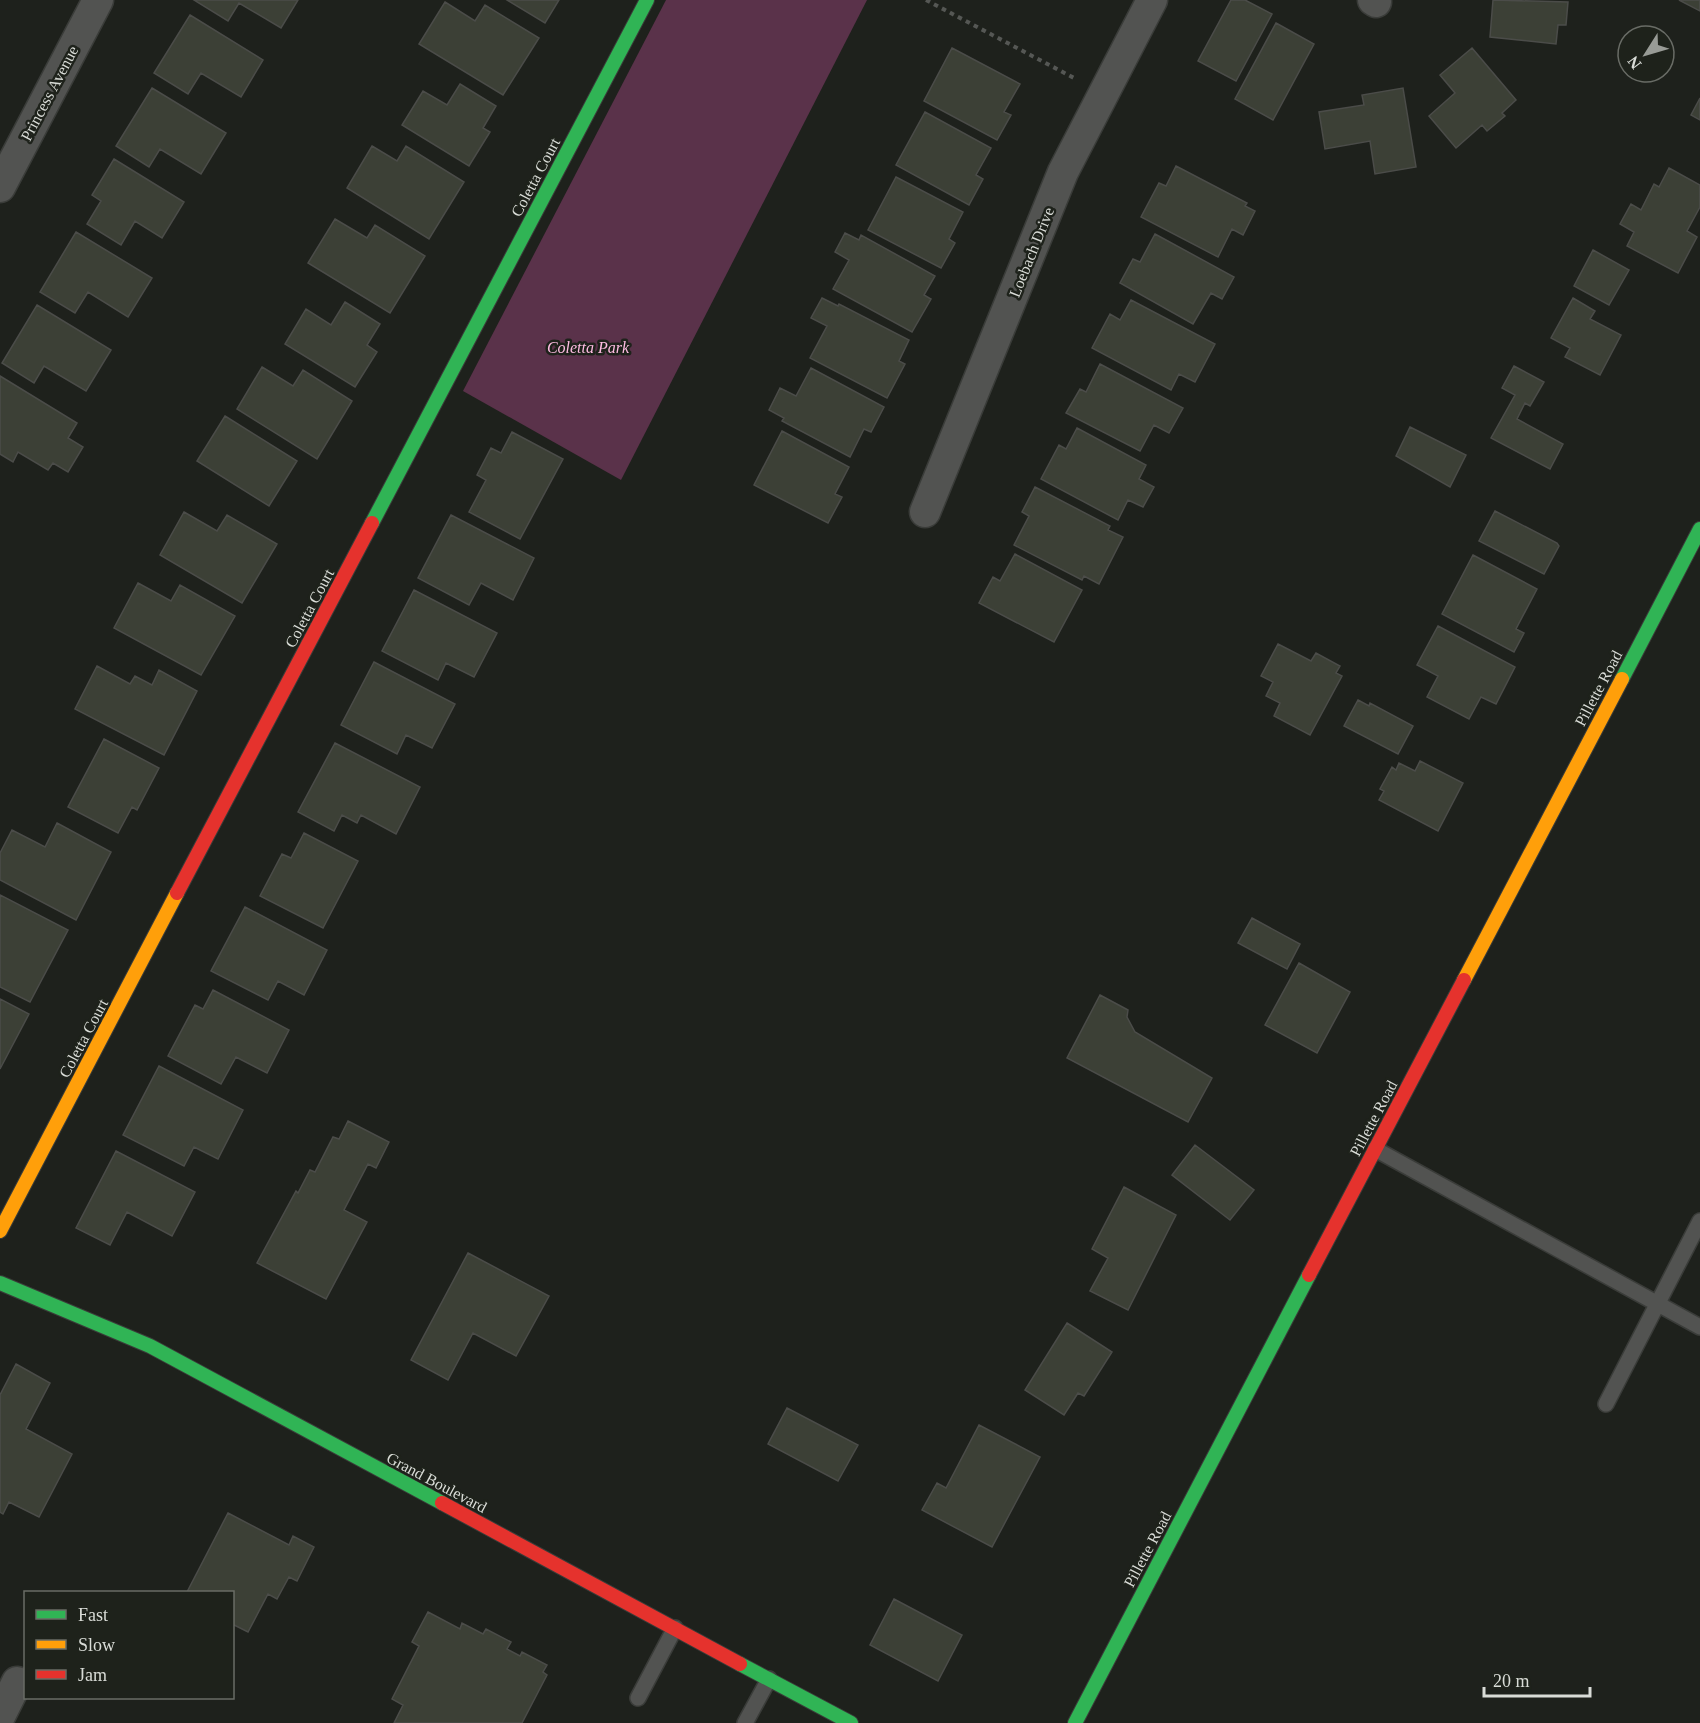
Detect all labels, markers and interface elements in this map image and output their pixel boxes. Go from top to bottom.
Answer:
north arrow [1616,24,1676,84]
street label: Princess Avenue [17,43,82,144]
text: N [1624,53,1645,72]
street label: Coletta Court [508,134,564,219]
street label: Loebach Drive [1006,205,1057,300]
park label: Coletta Park [547,339,630,356]
street label: Coletta Court [282,565,338,650]
street label: Pillette Road [1571,648,1625,729]
street label: Coletta Court [56,995,112,1080]
street label: Pillette Road [1346,1078,1400,1159]
street label: Grand Boulevard [384,1449,490,1516]
street label: Pillette Road [1120,1509,1174,1590]
legend [24,1591,234,1699]
text: Fast [78,1605,108,1625]
text: Slow [78,1635,115,1655]
scale bar [1484,1660,1590,1698]
text: Jam [78,1665,107,1685]
text: 20 m [1493,1671,1530,1691]

